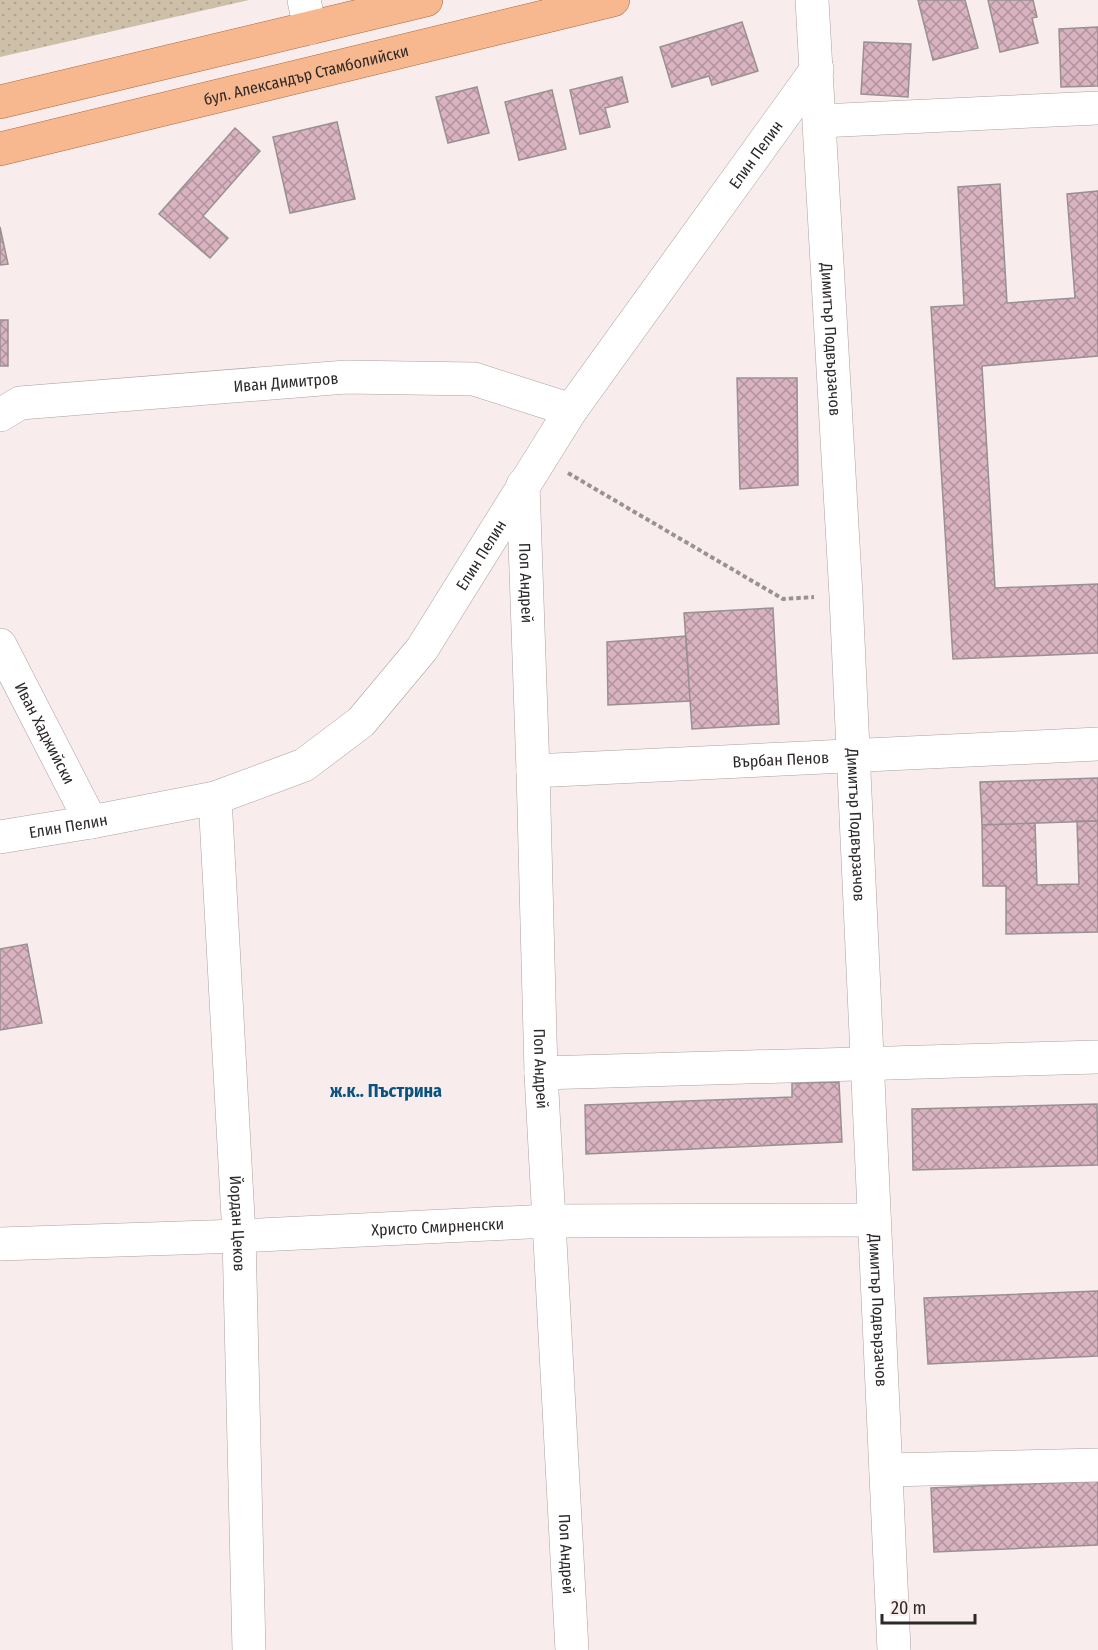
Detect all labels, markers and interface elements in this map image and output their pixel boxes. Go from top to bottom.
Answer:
street label: бул. Александър Стамболийски [202,41,411,109]
street label: Елин Пелин [725,117,787,192]
street label: Димитър Подвързачов [817,262,845,416]
street label: Иван Димитров [233,369,339,396]
street label: Елин Пелин [452,516,510,594]
street label: Поп Андрей [515,542,537,623]
street label: Иван Хаджийски [11,679,79,787]
street label: Димитър Подвързачов [843,747,869,902]
street label: Върбан Пенов [732,748,829,771]
street label: Елин Пелин [27,810,109,842]
street label: Поп Андрей [530,1028,552,1109]
district label: ж.к.. Пъстрина [329,1080,442,1102]
street label: Йордан Цеков [226,1175,249,1272]
street label: Христо Смирненски [371,1214,505,1240]
street label: Димитър Подвързачов [865,1232,891,1387]
street label: Поп Андрей [555,1513,578,1595]
scale bar [882,1587,975,1625]
text: 20 m [891,1597,926,1619]

